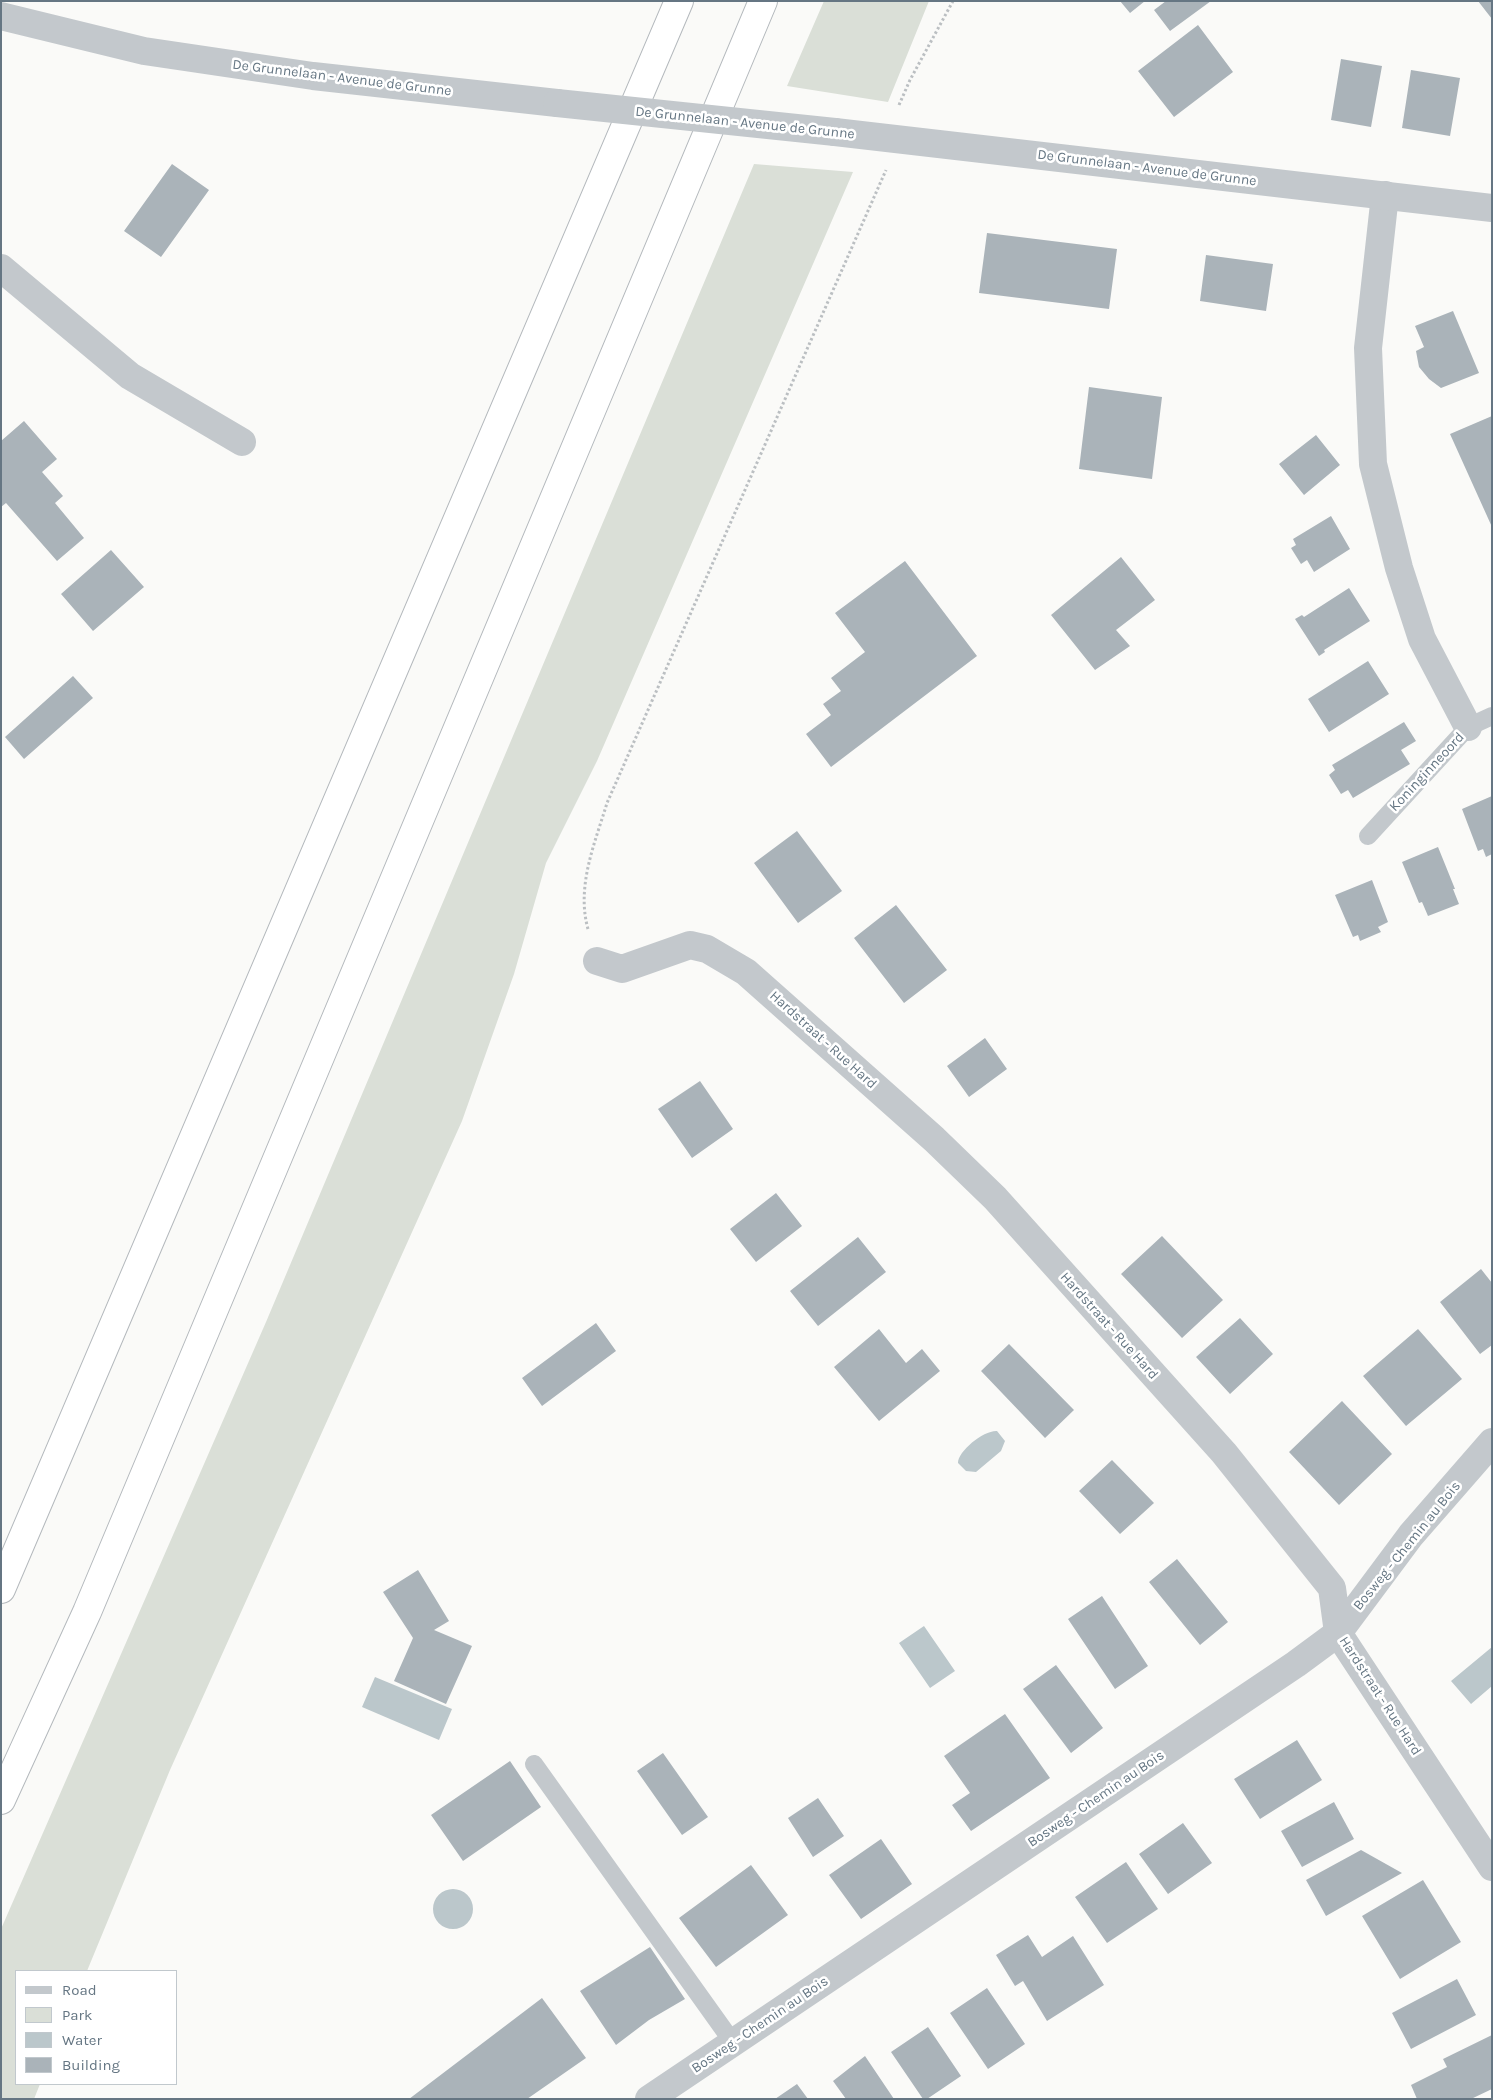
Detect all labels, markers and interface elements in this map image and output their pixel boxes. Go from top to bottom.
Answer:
street label: De Grunnelaan - Avenue de Grunne [232,56,452,100]
street label: De Grunnelaan - Avenue de Grunne [634,103,856,143]
street label: De Grunnelaan - Avenue de Grunne [1037,146,1257,190]
street label: Koninginneoord [1386,729,1468,815]
street label: Hardstraat - Rue Hard [766,987,880,1093]
street label: Hardstraat - Rue Hard [1056,1269,1162,1383]
street label: Bosweg - Chemin au Bois [1350,1478,1464,1614]
street label: Hardstraat - Rue Hard [1335,1633,1425,1759]
street label: Bosweg - Chemin au Bois [1025,1747,1167,1851]
legend [15,1970,178,2085]
street label: Bosweg - Chemin au Bois [689,1973,831,2077]
text: Road [62,1981,97,1999]
text: Park [62,2006,92,2024]
text: Water [62,2031,102,2049]
text: Building [62,2056,120,2074]

